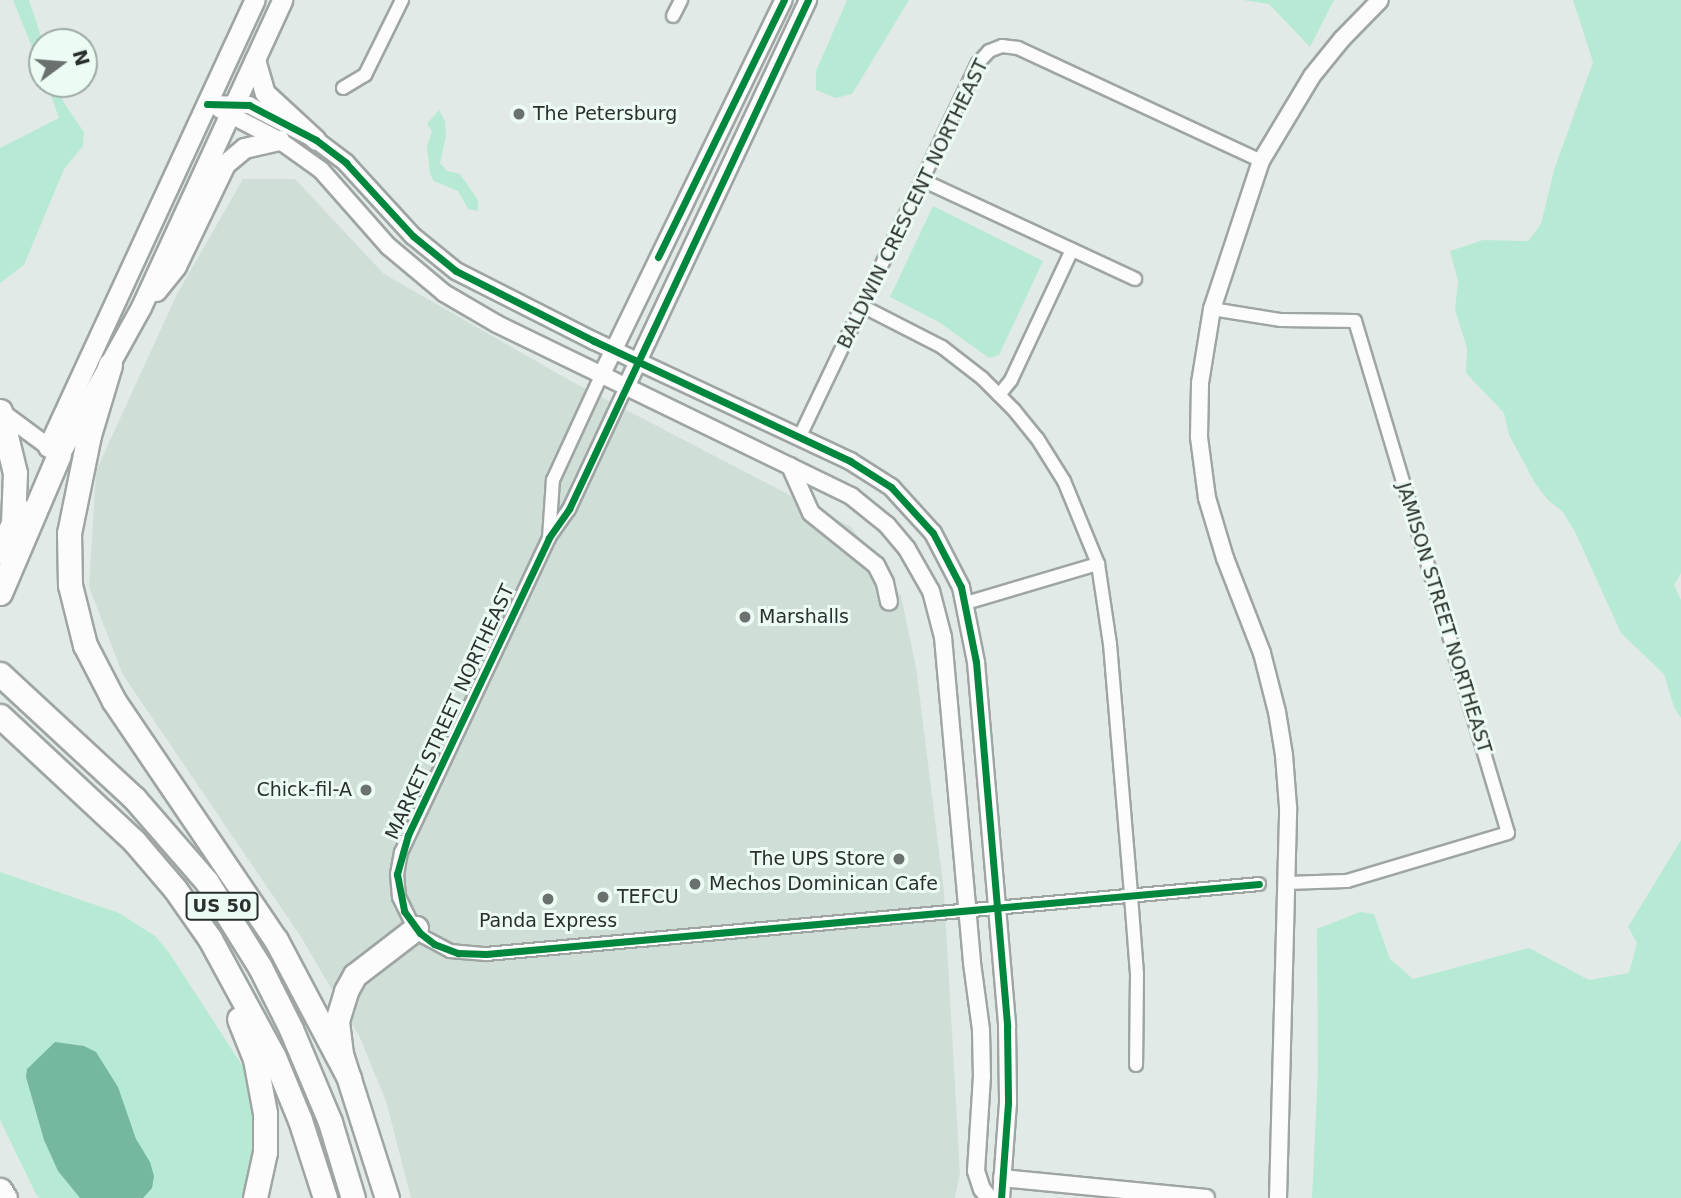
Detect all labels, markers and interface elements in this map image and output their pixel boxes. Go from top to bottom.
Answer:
north arrow [28,28,98,98]
text: N [68,47,94,68]
street label: BALDWIN CRESCENT NORTHEAST [833,56,993,352]
place label: The Petersburg [533,103,677,125]
marker: The Petersburg [511,106,527,122]
street label: JAMISON STREET NORTHEAST [1392,480,1496,756]
street label: MARKET STREET NORTHEAST [381,581,519,843]
place label: Marshalls [759,606,849,628]
marker: Marshalls [737,609,753,625]
place label: Chick-fil-A [256,779,352,801]
marker: Chick-fil-A [358,782,374,798]
place label: The UPS Store [750,848,885,870]
marker: The UPS Store [891,851,907,867]
place label: Mechos Dominican Cafe [709,873,938,895]
marker: Mechos Dominican Cafe [687,876,703,892]
place label: TEFCU [617,886,679,908]
marker: TEFCU [595,889,611,905]
road number: US 50 [185,891,259,920]
marker: Panda Express [540,891,556,907]
place label: Panda Express [479,910,617,932]

